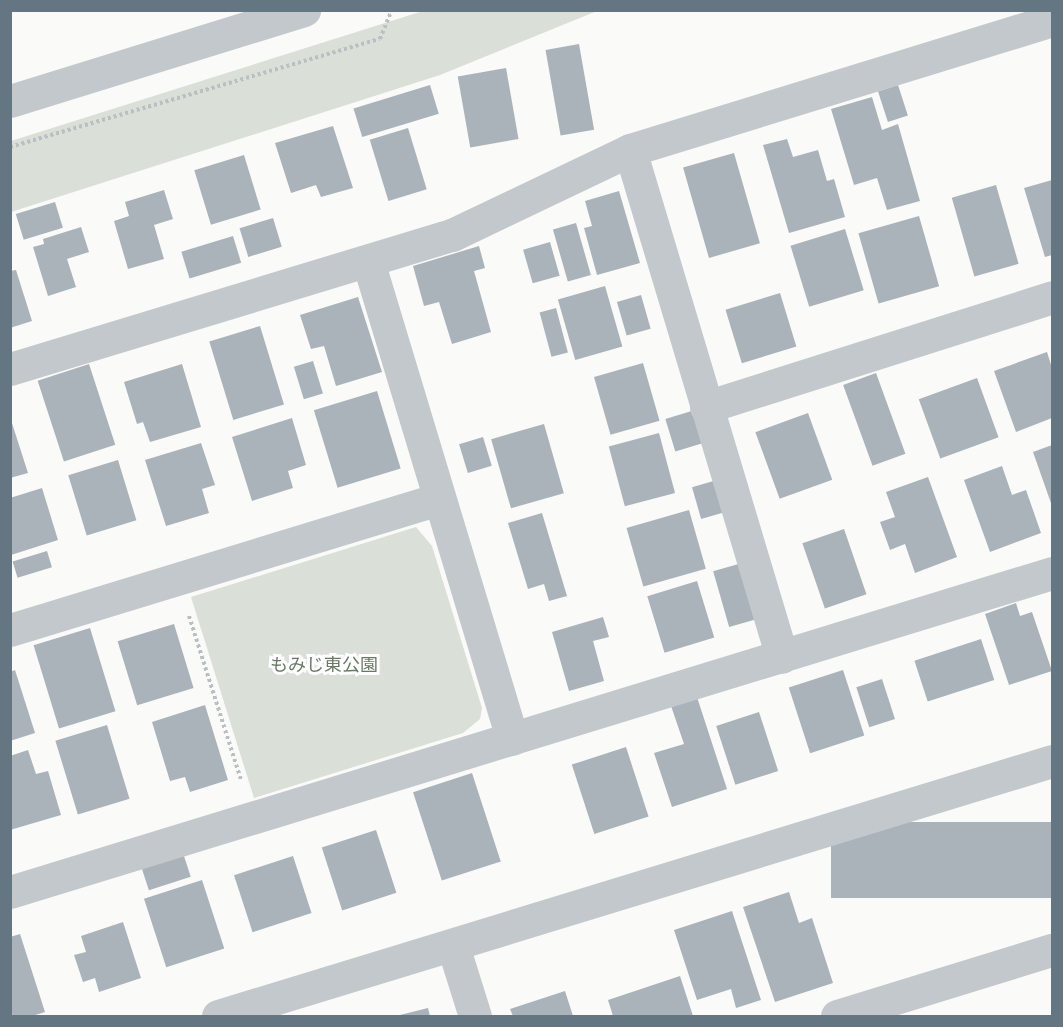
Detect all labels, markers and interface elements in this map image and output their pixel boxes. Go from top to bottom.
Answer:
park label: もみじ東公園 [270,655,378,677]

